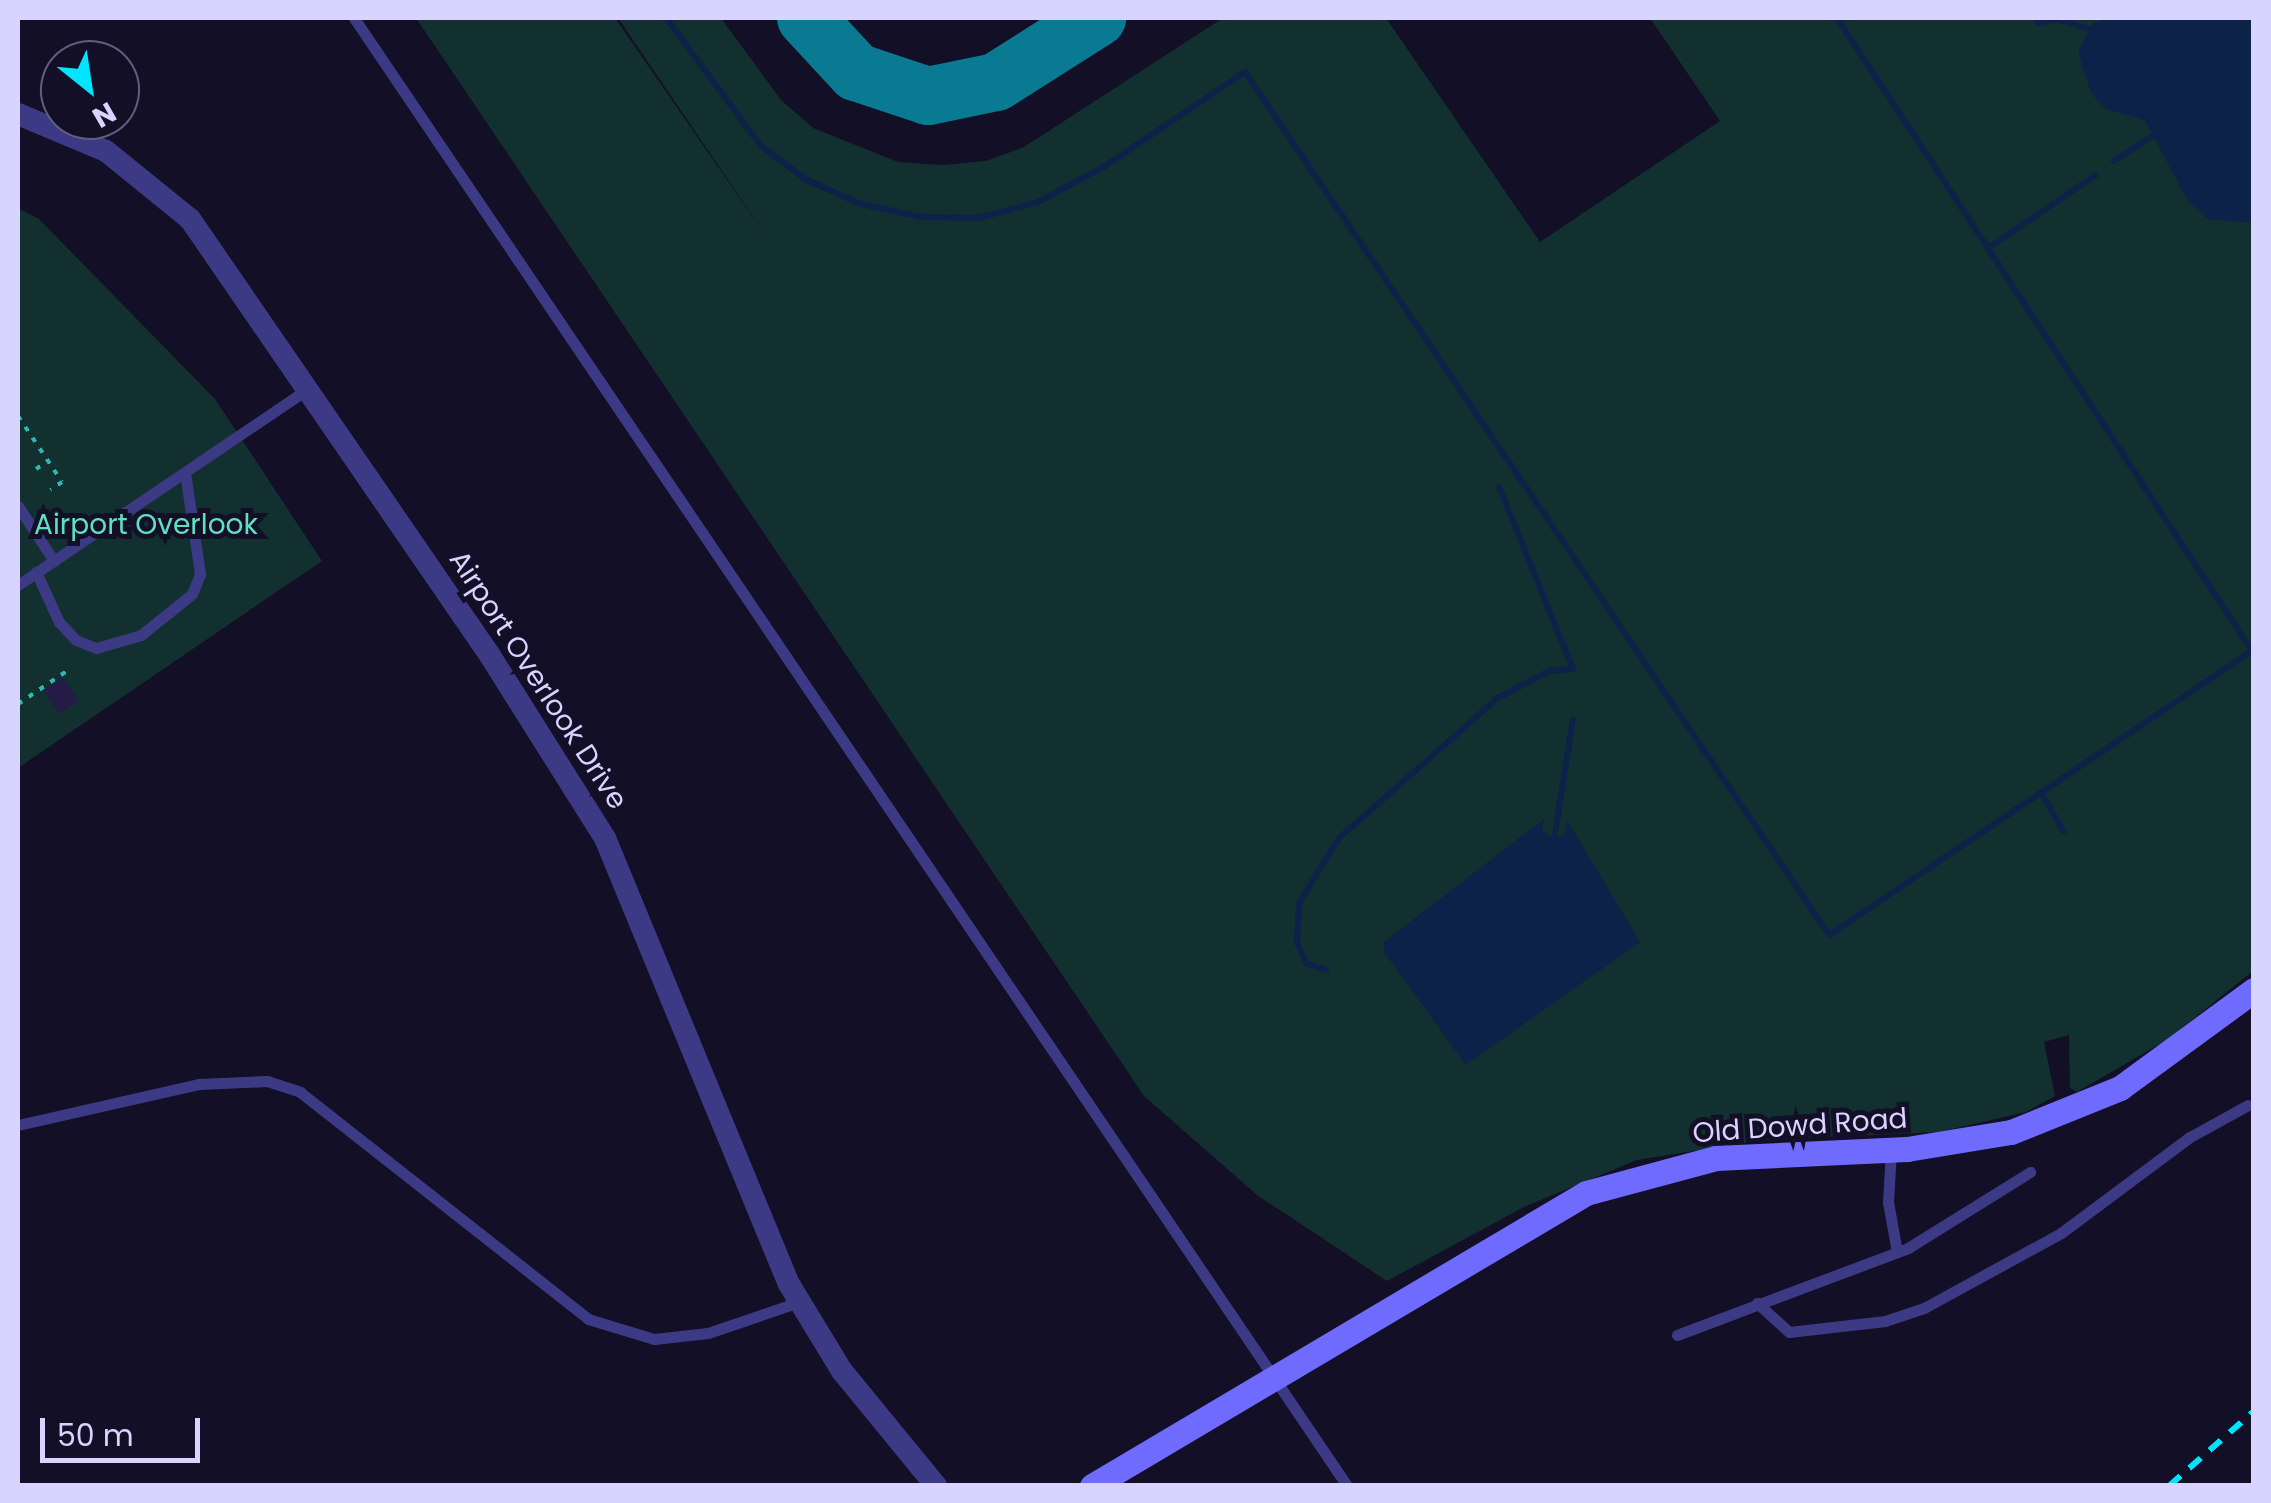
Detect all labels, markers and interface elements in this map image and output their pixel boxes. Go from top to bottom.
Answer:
north arrow [40,40,140,140]
text: N [85,93,123,137]
park label: Airport Overlook [34,508,258,542]
street label: Airport Overlook Drive [442,544,634,816]
street label: Old Dowd Road [1692,1102,1908,1150]
scale bar [45,1398,205,1460]
text: 50 m [57,1414,134,1457]

